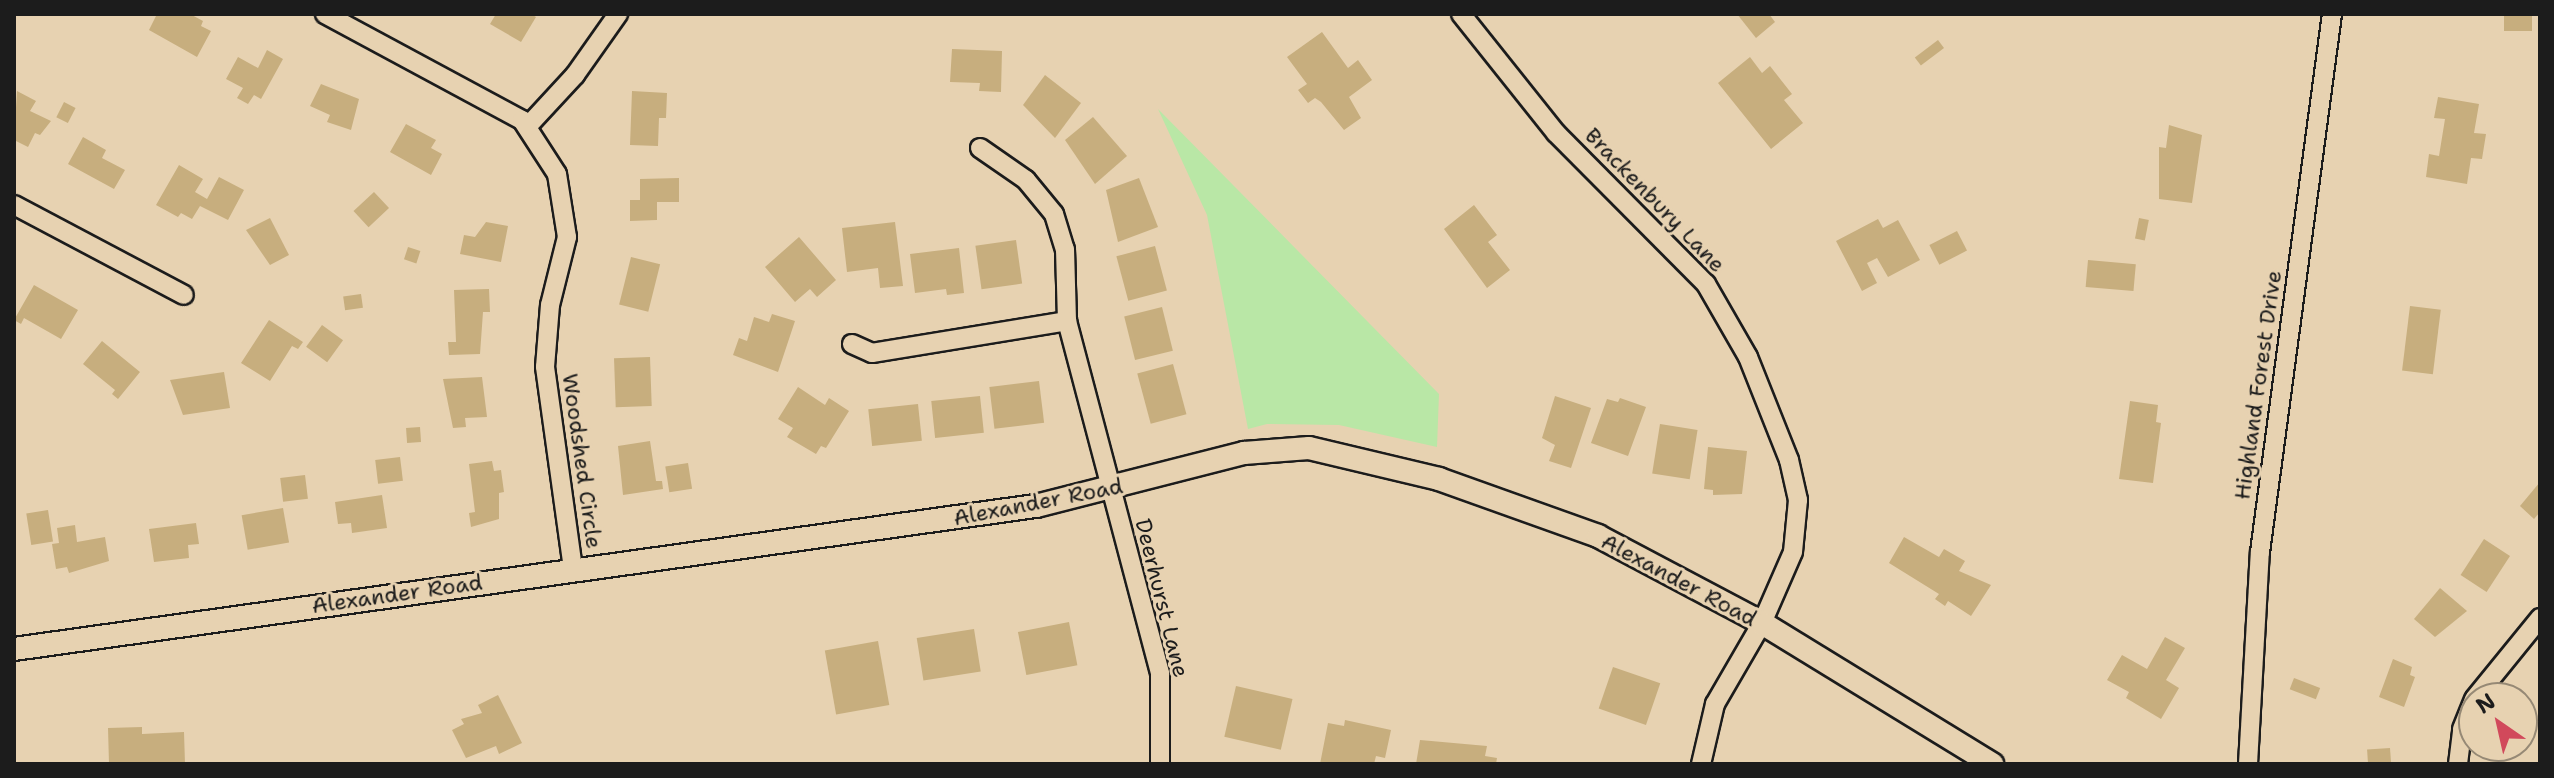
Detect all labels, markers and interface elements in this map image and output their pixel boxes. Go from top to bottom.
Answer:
street label: Brackenbury Lane [1579,122,1731,278]
street label: Highland Forest Drive [2229,269,2287,501]
street label: Woodshed Circle [557,372,607,550]
street label: Alexander Road [951,473,1125,531]
street label: Deerhurst Lane [1130,516,1194,680]
street label: Alexander Road [1597,528,1761,632]
street label: Alexander Road [310,569,484,619]
north arrow [2458,682,2538,762]
text: N [2470,686,2501,720]

